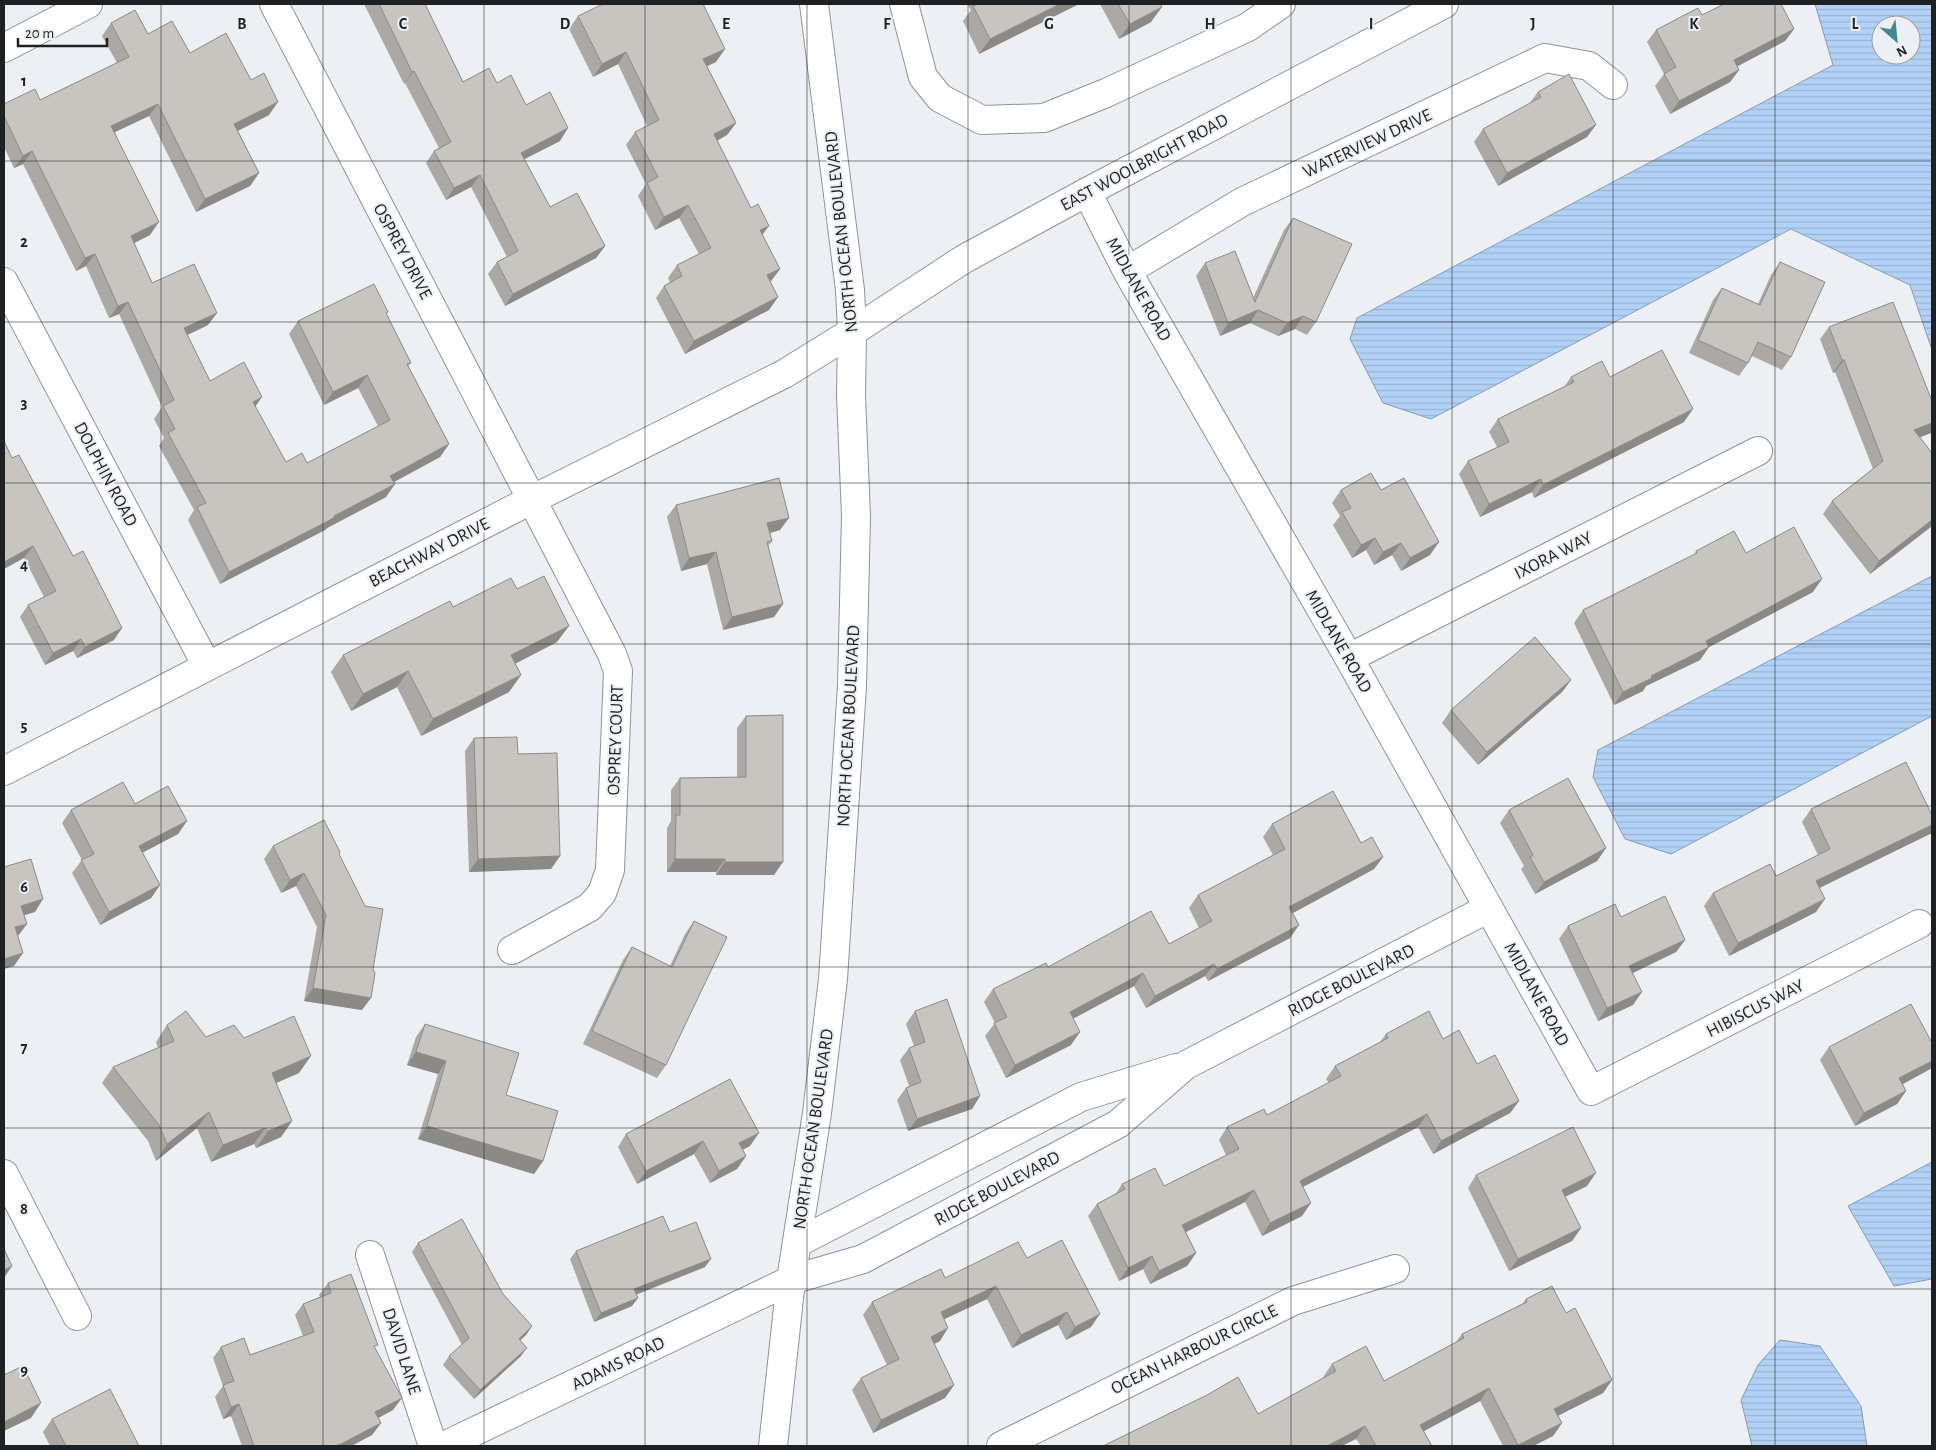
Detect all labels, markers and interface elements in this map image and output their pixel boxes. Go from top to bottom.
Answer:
scale bar [18,15,106,47]
north arrow [1871,15,1921,65]
text: B [237,16,247,32]
text: C [399,16,408,32]
text: D [560,16,571,32]
text: E [722,16,730,32]
text: F [883,16,891,32]
text: G [1044,16,1054,32]
text: H [1204,16,1216,32]
text: I [1369,16,1373,32]
text: J [1530,16,1536,32]
text: K [1689,16,1699,32]
text: L [1852,16,1859,32]
text: 20 m [25,26,54,41]
text: N [1894,42,1909,59]
text: 1 [21,73,27,89]
street label: WATERVIEW DRIVE [1300,106,1435,182]
street label: EAST WOOLBRIGHT ROAD [1058,111,1231,215]
street label: NORTH OCEAN BOULEVARD [822,130,862,333]
street label: OSPREY DRIVE [369,201,435,303]
text: 2 [20,234,28,250]
street label: MIDLANE ROAD [1102,235,1174,344]
text: 3 [21,395,28,411]
street label: DOLPHIN ROAD [70,419,140,530]
street label: BEACHWAY DRIVE [366,515,493,591]
street label: IXORA WAY [1512,528,1596,583]
text: 4 [20,557,28,573]
street label: MIDLANE ROAD [1301,587,1375,696]
street label: NORTH OCEAN BOULEVARD [835,625,863,828]
street label: OSPREY COURT [605,684,627,796]
text: 5 [21,718,28,734]
text: 6 [20,879,28,895]
street label: MIDLANE ROAD [1500,940,1572,1049]
street label: RIDGE BOULEVARD [1285,941,1418,1021]
street label: HIBISCUS WAY [1704,976,1808,1041]
street label: NORTH OCEAN BOULEVARD [791,1028,837,1231]
text: 7 [21,1040,28,1056]
street label: RIDGE BOULEVARD [932,1148,1063,1230]
text: 8 [20,1201,28,1217]
street label: OCEAN HARBOUR CIRCLE [1108,1302,1281,1398]
street label: DAVID LANE [379,1306,424,1397]
street label: ADAMS ROAD [569,1334,668,1394]
text: 9 [20,1362,28,1378]

